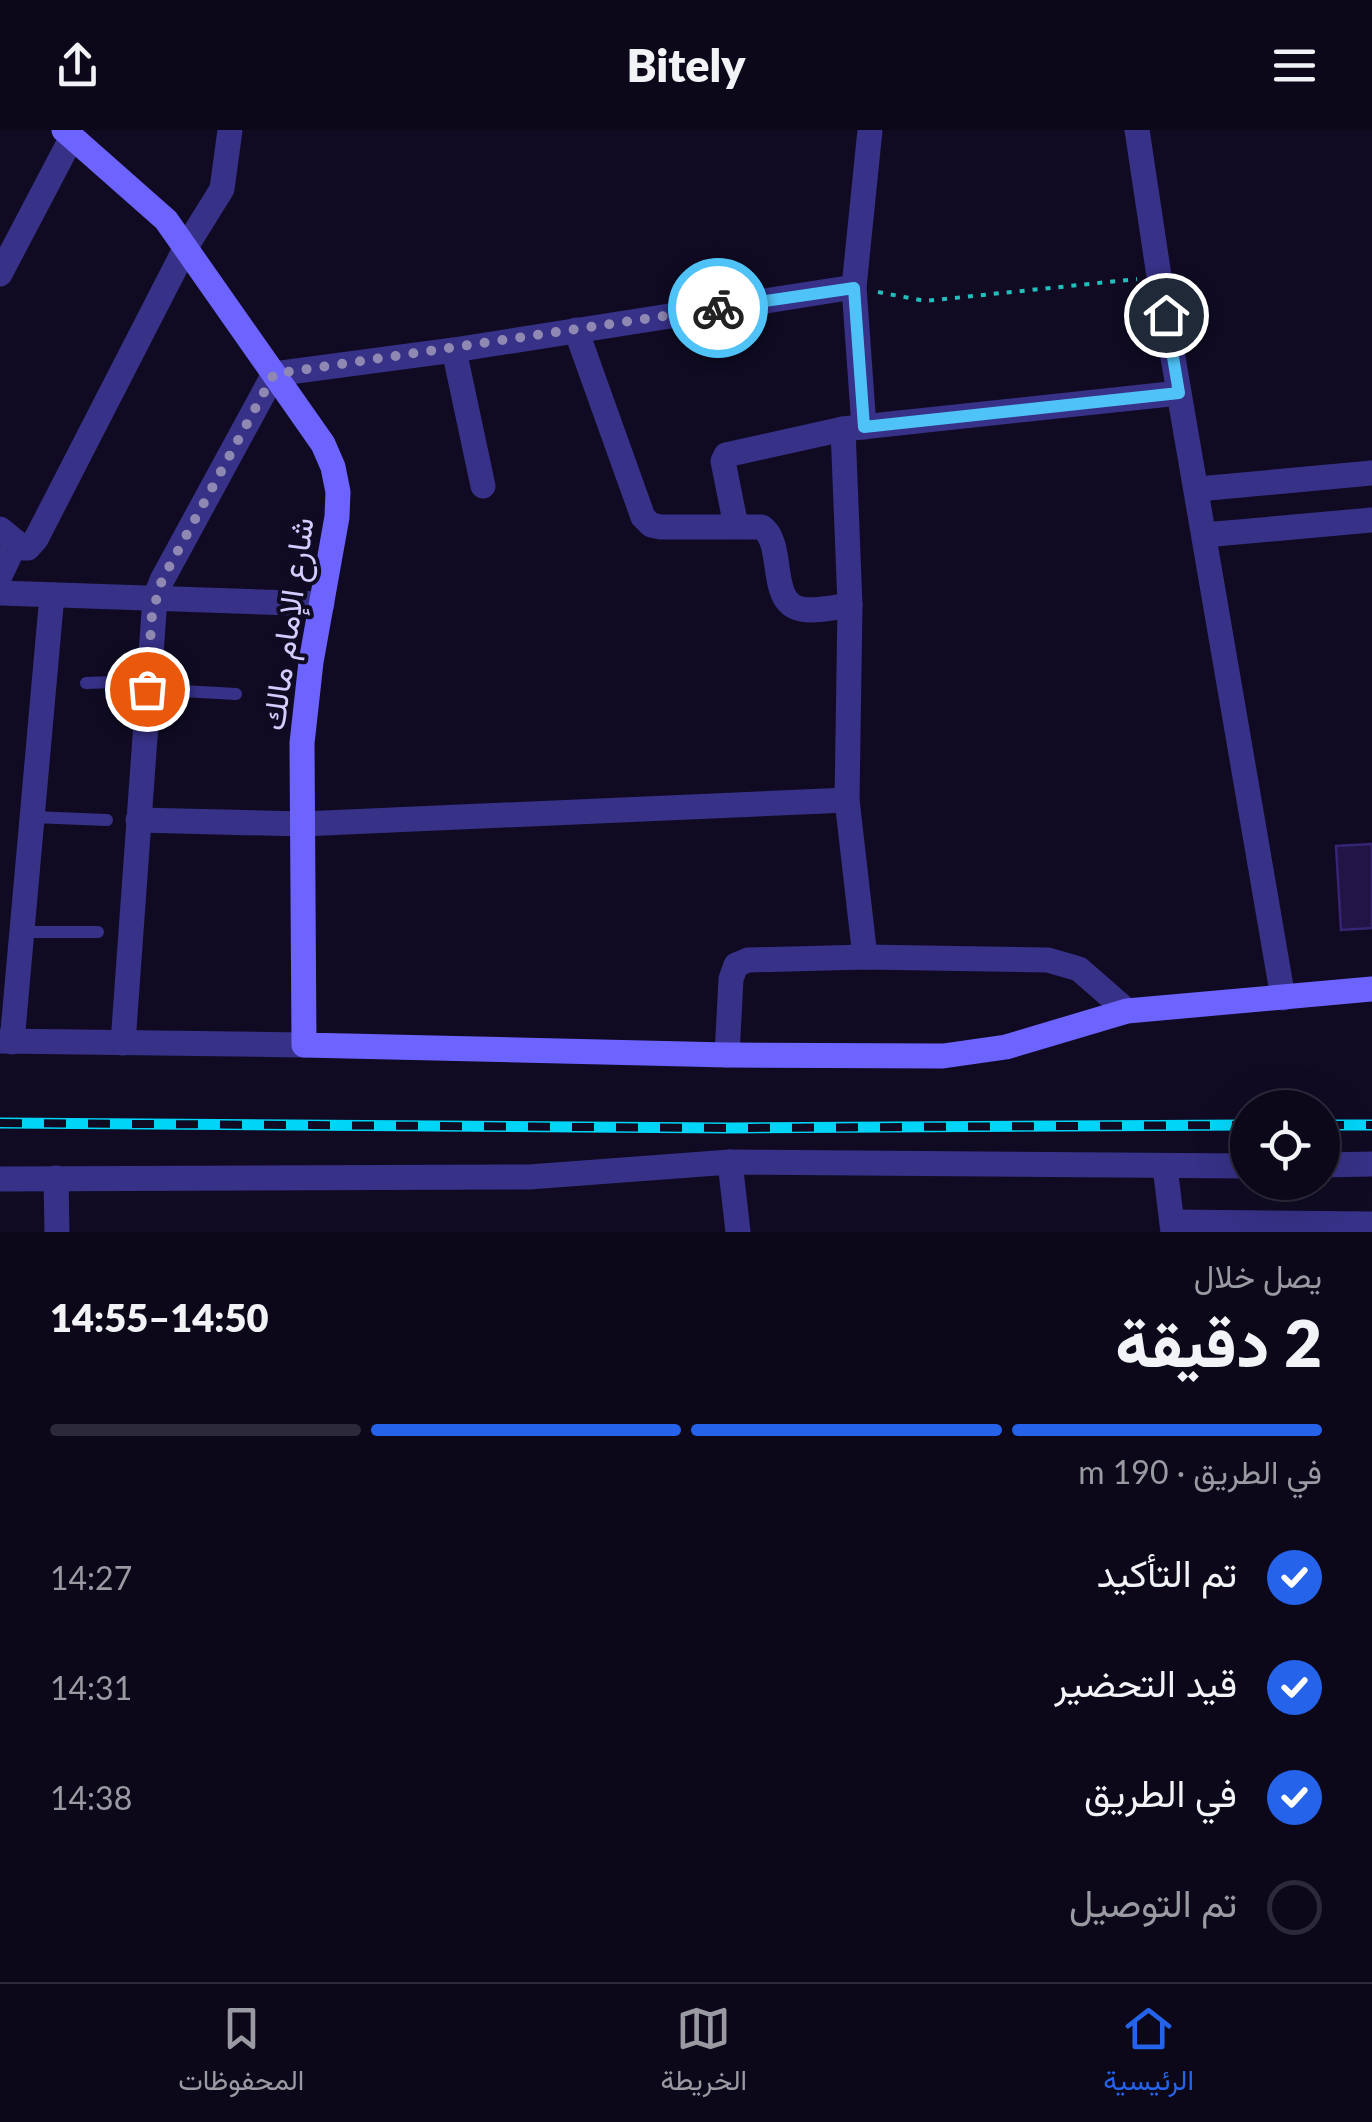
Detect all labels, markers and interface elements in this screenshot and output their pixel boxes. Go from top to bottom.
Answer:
icon: share [50,38,105,93]
text: Bitely [627,38,746,92]
icon: menu [1267,38,1322,93]
courier [668,258,768,358]
pin [1124,273,1209,358]
icon: bike [691,281,746,336]
icon: home [1139,288,1194,343]
street label: شارع الإمام مالك [252,515,325,733]
pin [105,647,190,732]
icon: bag [120,662,175,717]
map controls [1230,1090,1340,1200]
button: locate [1230,1090,1340,1200]
text: يصل خلال [1194,1256,1322,1295]
text: 14:50–14:55 [50,1294,269,1340]
text: 2 دقيقة [1115,1303,1322,1381]
text: في الطريق · 190 m [1078,1452,1322,1491]
text: تم التأكيد [1096,1549,1237,1595]
icon: check [1267,1550,1322,1605]
text: 14:27 [50,1558,132,1597]
text: قيد التحضير [1054,1659,1237,1705]
icon: check [1267,1660,1322,1715]
text: 14:31 [50,1668,132,1707]
text: في الطريق [1084,1769,1237,1815]
icon: check [1267,1770,1322,1825]
text: 14:38 [50,1778,132,1817]
text: تم التوصيل [1069,1879,1237,1925]
tab: المحفوظات [178,2001,304,2105]
tab: الخريطة [661,2001,747,2105]
tab: الرئيسية [1103,2001,1194,2105]

